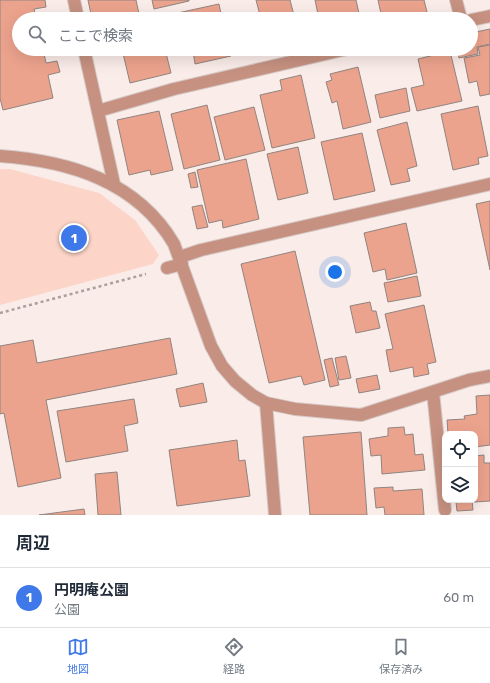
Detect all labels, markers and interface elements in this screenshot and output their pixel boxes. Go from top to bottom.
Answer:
search box [12,12,478,56]
icon: search [26,23,48,45]
text: ここで検索 [58,27,133,45]
pin: 1 [61,223,87,253]
your location [325,262,345,282]
map controls [442,431,478,503]
button: locate [442,431,478,467]
button: layers [442,467,478,503]
text: 周辺 [16,533,50,553]
text: 円明庵公園 [54,581,129,599]
text: 1 [26,590,32,605]
text: 60 m [443,590,474,605]
text: 公園 [54,602,80,617]
tab: 地図 [67,636,89,676]
tab: 経路 [223,636,245,676]
tab: 保存済み [379,636,423,676]

